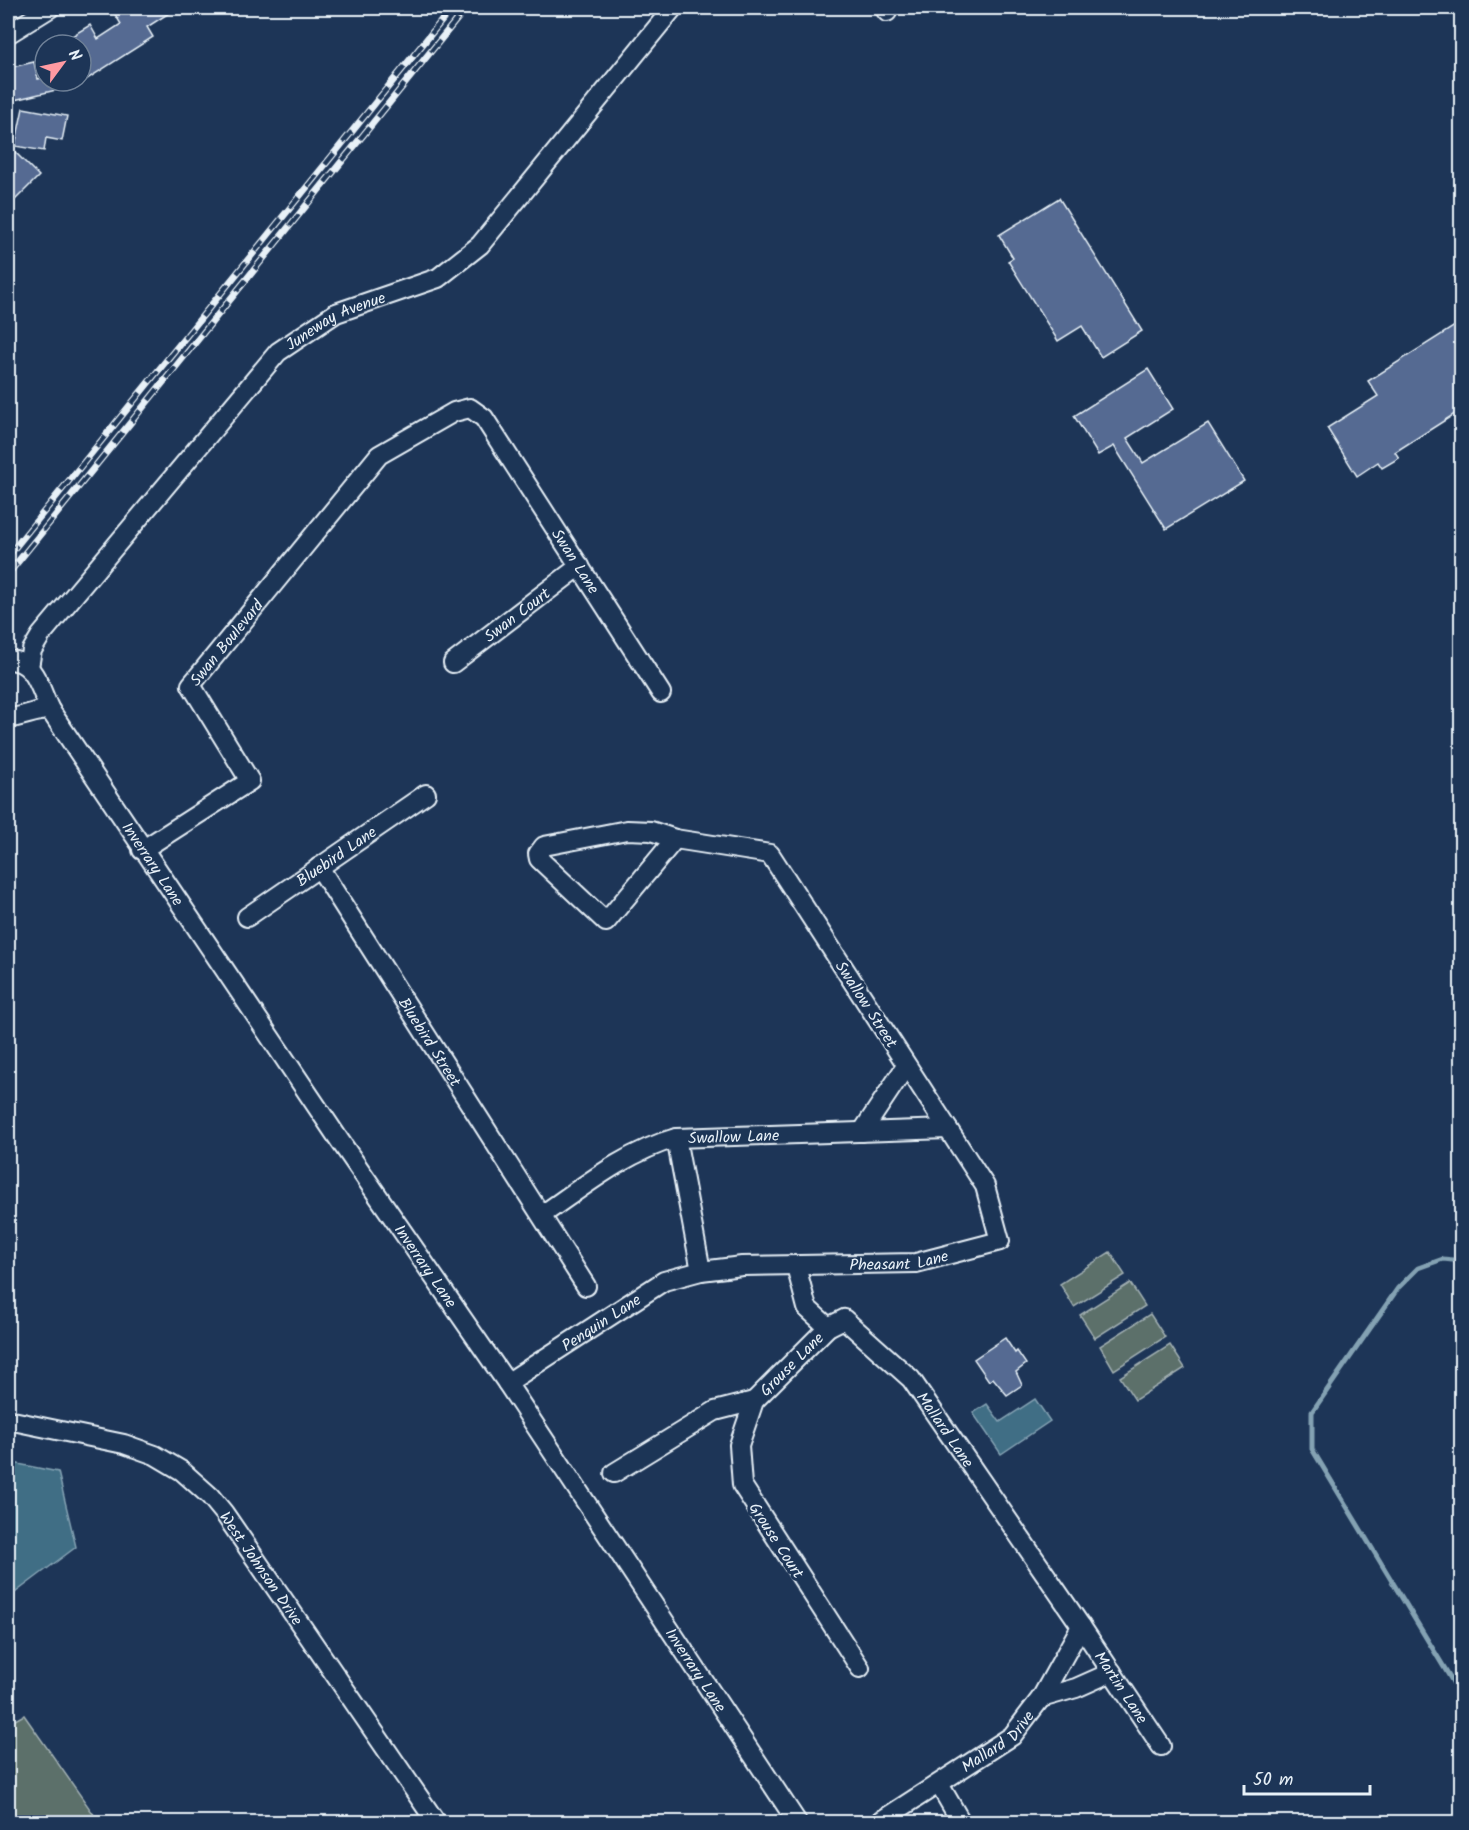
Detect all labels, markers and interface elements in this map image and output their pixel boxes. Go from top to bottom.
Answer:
north arrow [33,33,93,93]
text: N [61,45,88,67]
street label: Juneway Avenue [281,286,389,358]
street label: Swan Lane [544,524,605,599]
street label: Swan Court [479,582,557,649]
street label: Swan Boulevard [184,594,271,692]
street label: Inverrary Lane [115,817,189,911]
street label: Bluebird Lane [291,820,382,894]
street label: Swallow Street [828,956,904,1054]
street label: Bluebird Street [391,993,467,1093]
street label: Swallow Lane [688,1124,780,1152]
street label: Inverrary Lane [387,1220,463,1313]
street label: Pheasant Lane [849,1244,951,1278]
street label: Penquin Lane [557,1288,646,1358]
street label: Grouse Lane [754,1327,830,1403]
street label: Mallard Lane [909,1387,979,1473]
street label: Grouse Court [742,1498,810,1585]
street label: West Johnson Drive [212,1507,309,1631]
street label: Inverrary Lane [658,1623,732,1718]
street label: Martin Lane [1087,1647,1154,1729]
street label: Mallard Drive [957,1706,1041,1780]
scale bar [1244,1758,1370,1796]
text: 50 m [1253,1766,1293,1795]

